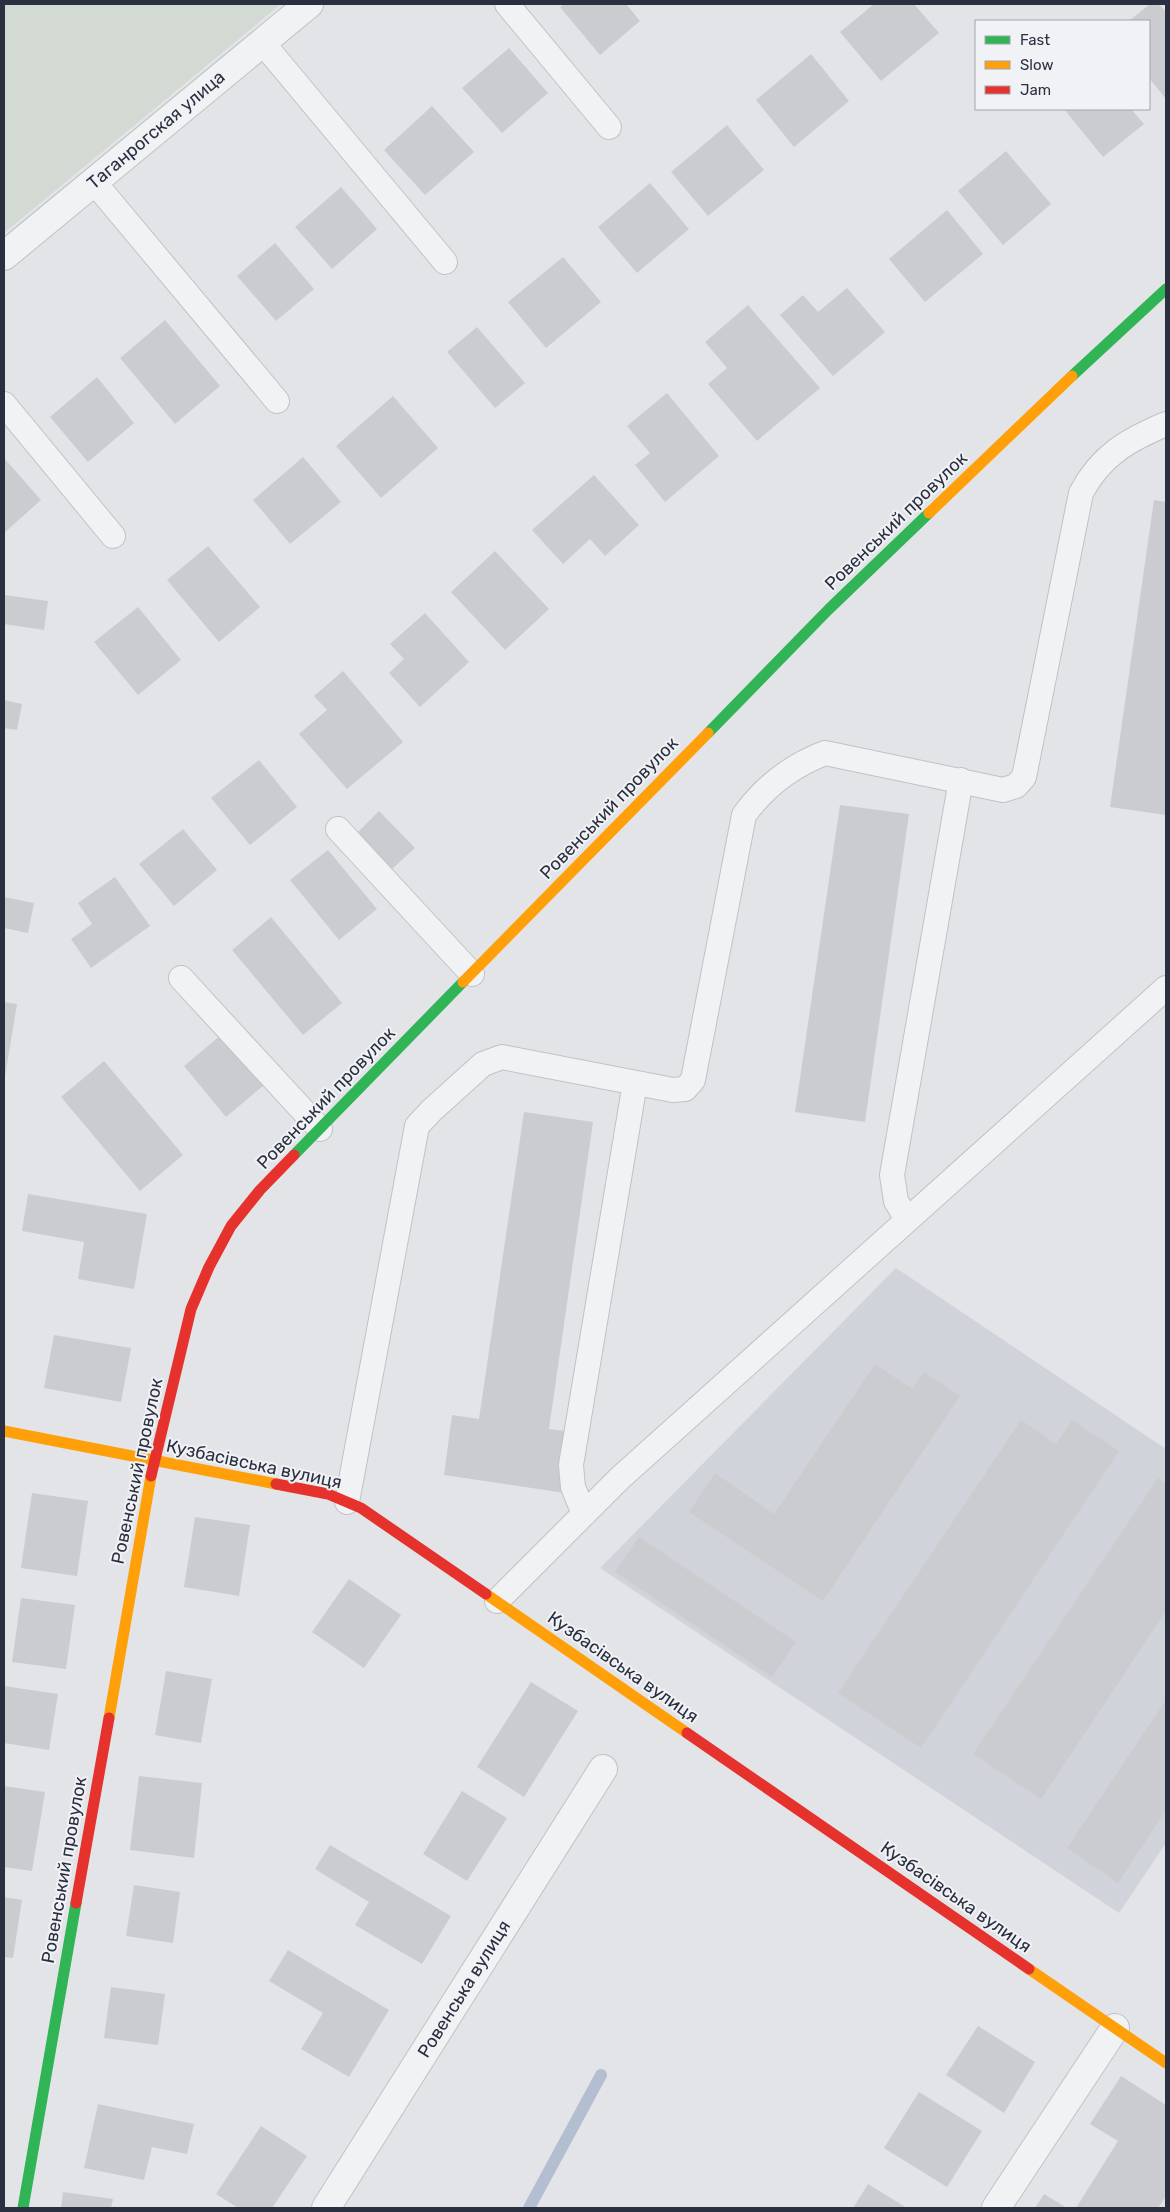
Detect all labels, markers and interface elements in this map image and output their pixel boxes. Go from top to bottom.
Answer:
legend [975,20,1150,110]
text: Fast [1020,31,1050,49]
text: Slow [1020,56,1053,74]
street label: Таганрогская улица [83,66,229,194]
text: Jam [1020,81,1051,99]
street label: Ровенський провулок [820,447,972,595]
street label: Ровенський провулок [535,732,683,884]
street label: Ровенський провулок [252,1022,400,1174]
street label: Ровенський провулок [107,1376,168,1566]
street label: Кузбасівська вулиця [164,1435,344,1493]
street label: Кузбасівська вулиця [543,1607,703,1727]
street label: Ровенський провулок [37,1774,91,1965]
street label: Кузбасівська вулиця [876,1837,1036,1957]
street label: Ровенська вулиця [413,1916,515,2062]

